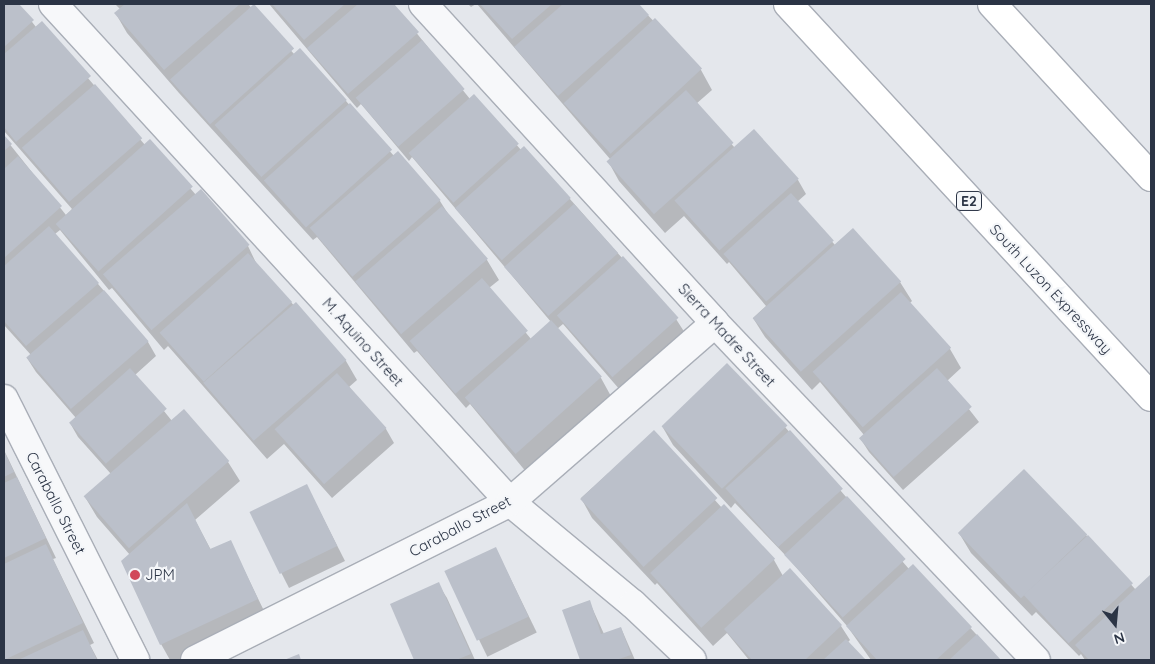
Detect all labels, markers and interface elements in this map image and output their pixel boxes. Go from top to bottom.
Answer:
road number: E2 [955,190,983,212]
street label: South Luzon Expressway [986,220,1116,358]
street label: Sierra Madre Street [675,280,779,390]
street label: M. Aquino Street [319,294,407,390]
street label: Caraballo Street [22,449,90,557]
street label: Caraballo Street [406,492,514,560]
place label: JPM [145,566,175,584]
marker: JPM [129,569,141,581]
north arrow [1090,599,1140,649]
text: N [1112,628,1127,648]

